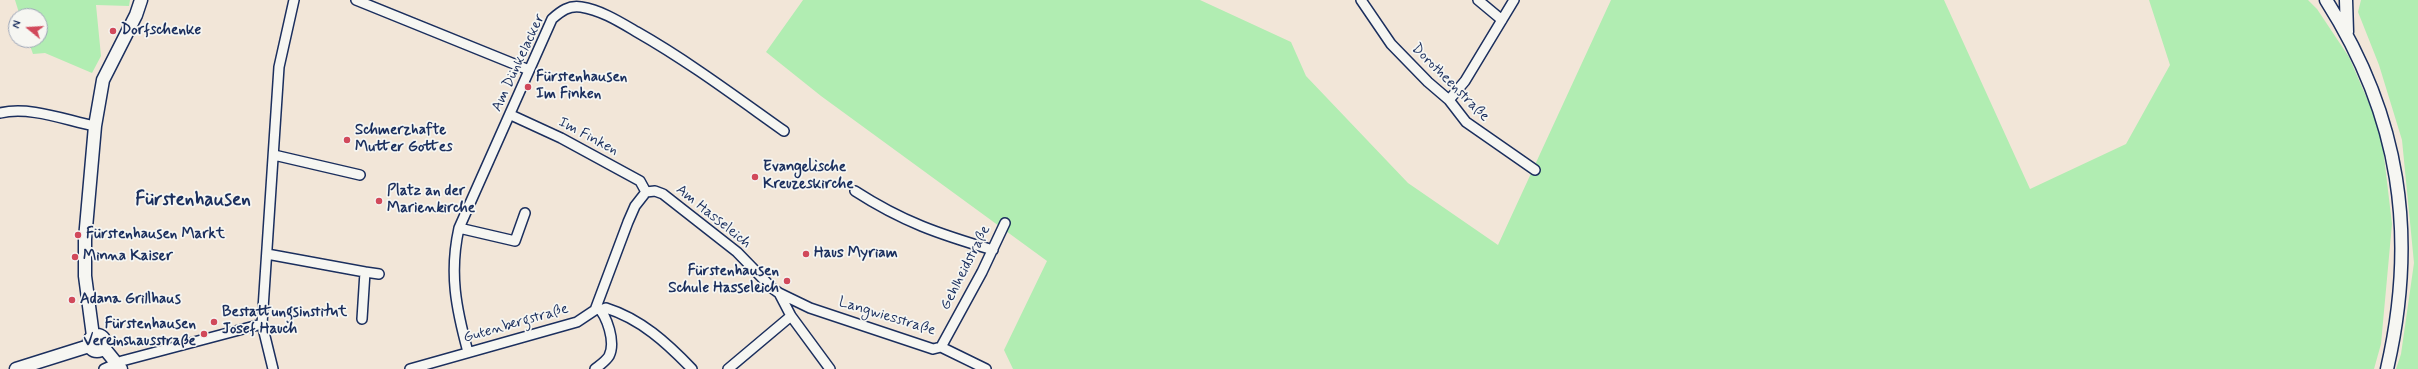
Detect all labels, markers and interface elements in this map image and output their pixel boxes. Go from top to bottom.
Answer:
north arrow [8,8,48,48]
street label: Am Dünkelacker [489,11,549,115]
text: N [10,19,25,30]
place label: Dorfschenke [121,22,201,40]
marker: Dorfschenke [108,26,118,36]
street label: Dorotheenstraße [1407,40,1493,126]
place label: Fürstenhausen Im Finken [536,69,627,104]
marker: Fürstenhausen Im Finken [523,82,533,92]
street label: Im Finken [555,114,621,160]
place label: Schmerzhafte Mutter Gottes [355,122,453,157]
marker: Schmerzhafte Mutter Gottes [342,135,352,145]
place label: Evangelische Kreuzeskirche [763,159,854,194]
marker: Evangelische Kreuzeskirche [750,172,760,182]
street label: Am Hasseleich [672,181,754,253]
place label: Platz an der Marienkirche [387,183,475,218]
district label: Fürstenhausen [135,190,251,212]
marker: Platz an der Marienkirche [374,196,384,206]
street label: Gehlheidstraße [937,223,995,313]
place label: Fürstenhausen Markt [86,226,225,244]
marker: Fürstenhausen Markt [73,230,83,240]
place label: Haus Myriam [814,245,898,263]
place label: Minna Kaiser [83,248,173,266]
marker: Haus Myriam [801,249,811,259]
marker: Minna Kaiser [70,252,80,262]
place label: Fürstenhausen Schule Hasseleich [668,263,779,298]
marker: Fürstenhausen Schule Hasseleich [782,276,792,286]
place label: Adana Grillhaus [80,291,181,309]
street label: Langwiesstraße [836,294,938,340]
marker: Adana Grillhaus [67,295,77,305]
street label: Gutenbergstraße [461,300,571,348]
place label: Bestattungsinstitut Josef Hauch [222,304,347,339]
place label: Fürstenhausen Vereinshausstraße [84,316,196,351]
marker: Bestattungsinstitut Josef Hauch [209,317,219,327]
marker: Fürstenhausen Vereinshausstraße [199,329,209,339]

